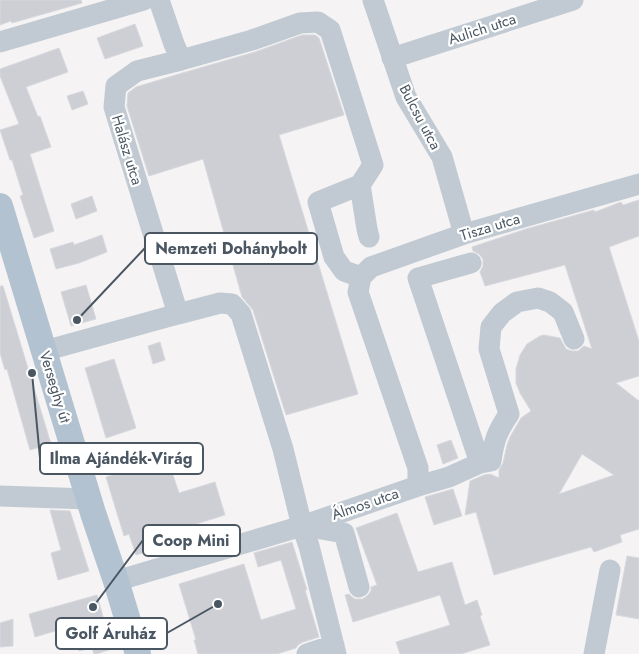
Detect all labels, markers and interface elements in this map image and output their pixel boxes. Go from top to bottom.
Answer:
street label: Aulich utca [445,8,519,50]
street label: Bulcsu utca [394,80,446,154]
street label: Halász utca [106,112,148,188]
street label: Tisza utca [457,208,523,246]
callout: Nemzeti Dohánybolt [145,233,317,264]
text: Nemzeti Dohánybolt [155,237,308,260]
street label: Verseghy út [34,348,76,426]
callout: Ilma Ajándék-Virág [40,443,203,474]
text: Ilma Ajándék-Virág [49,447,193,470]
street label: Álmos utca [328,482,402,526]
callout: Coop Mini [143,525,240,556]
text: Coop Mini [152,529,230,552]
callout: Golf Áruház [56,618,167,649]
text: Golf Áruház [66,622,157,645]

